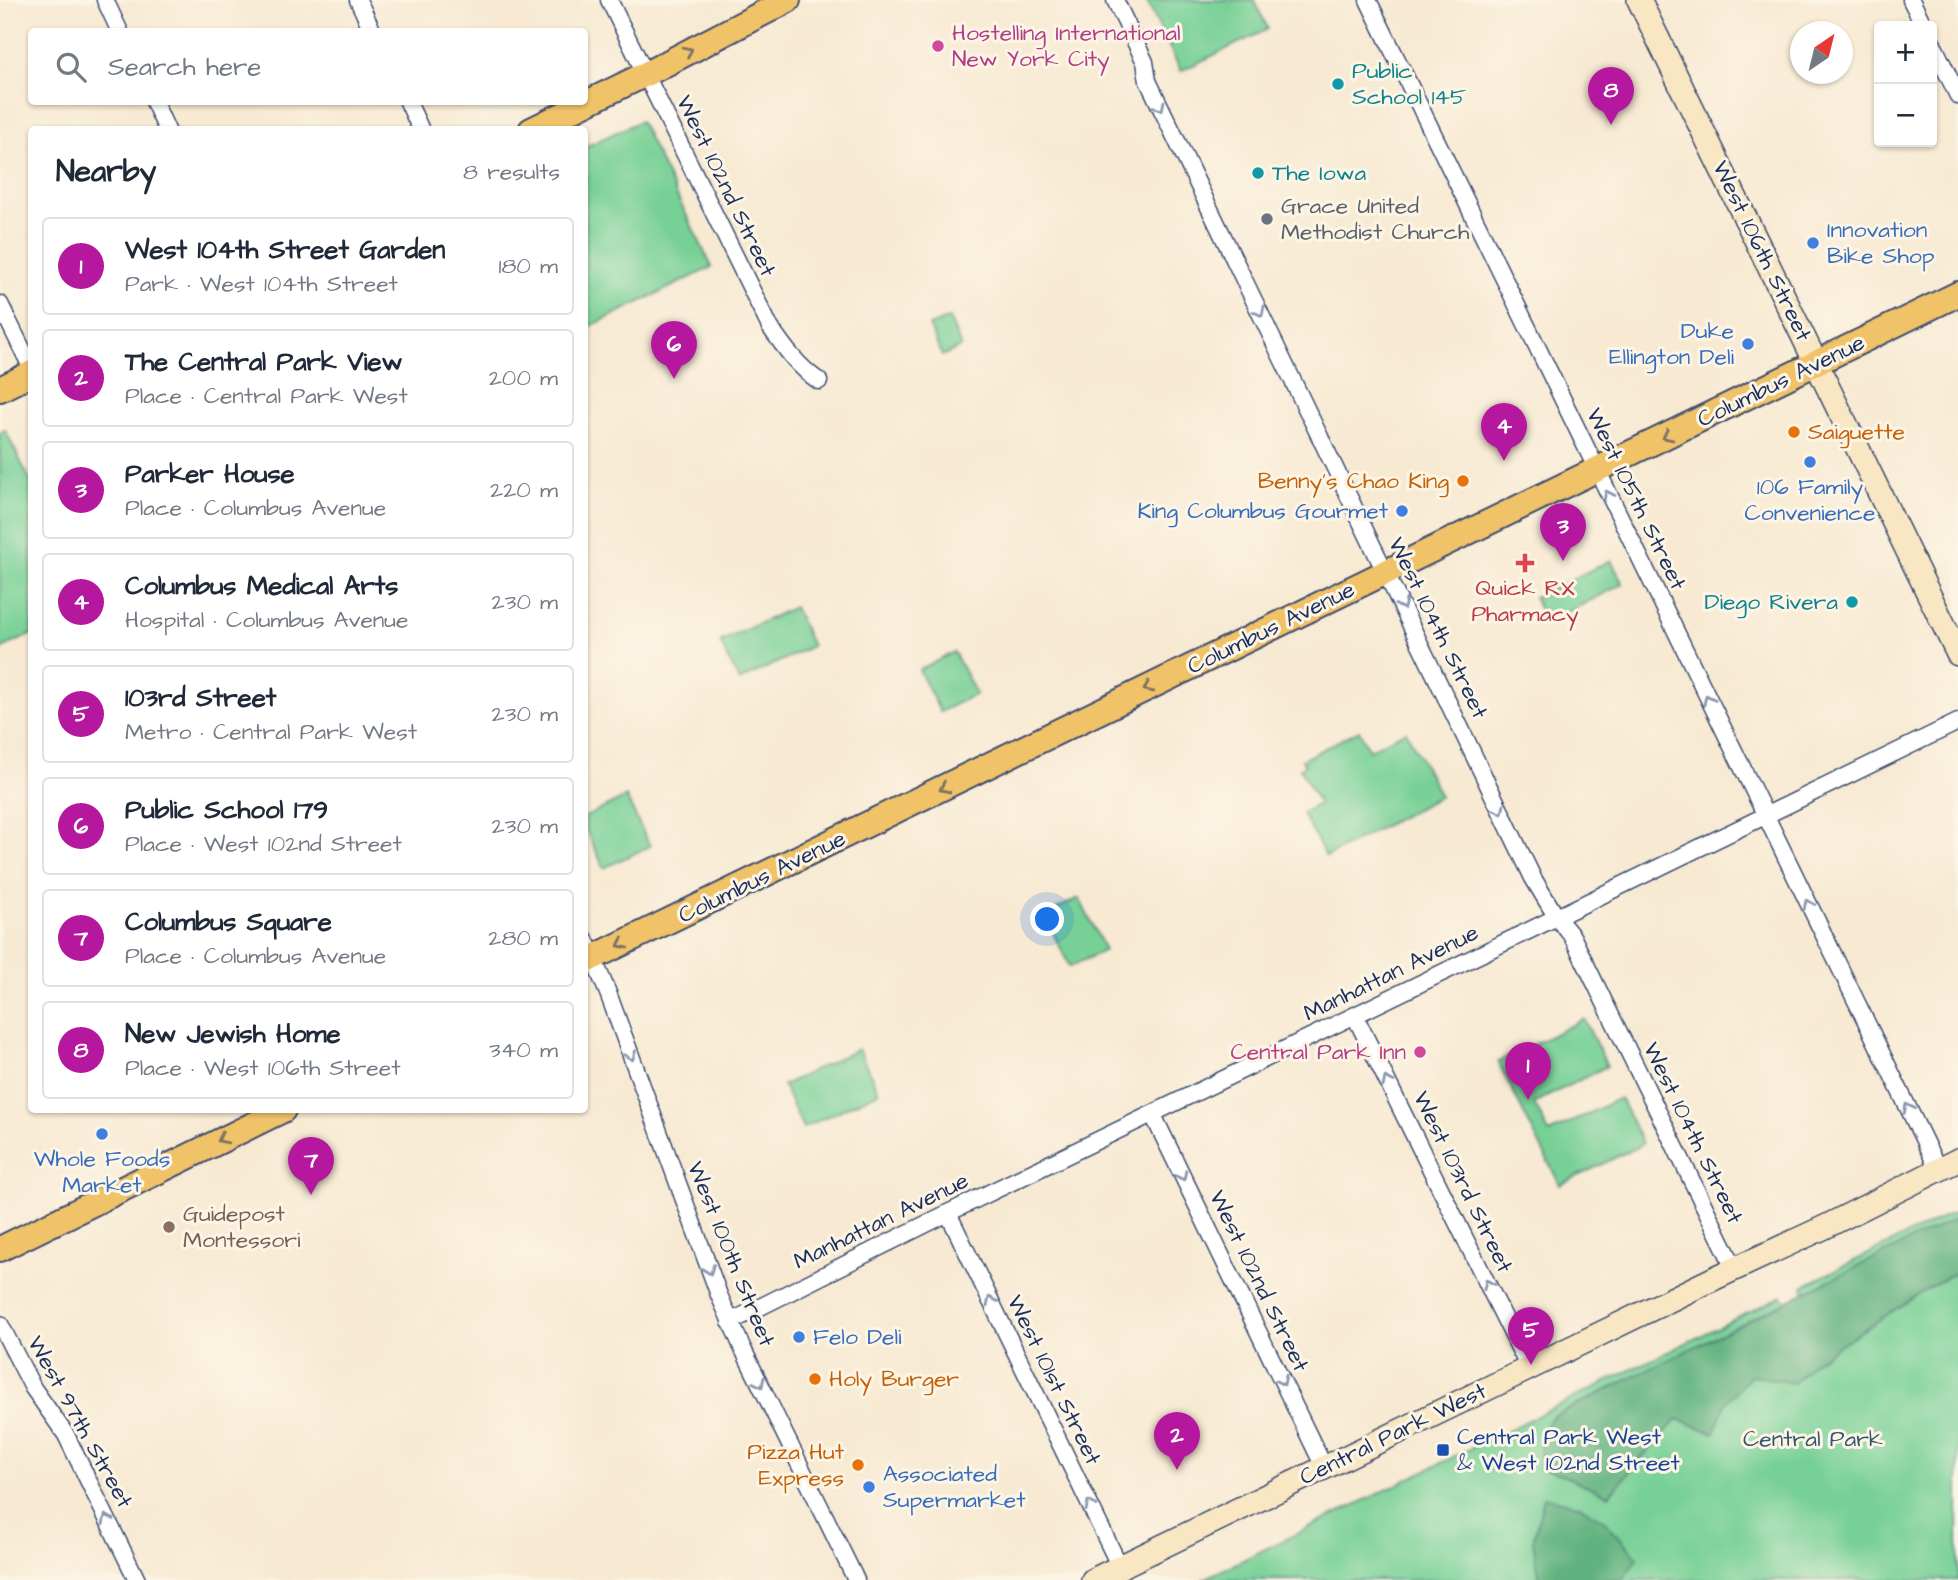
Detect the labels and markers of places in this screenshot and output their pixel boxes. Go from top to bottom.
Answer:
place label: Hostelling International New York City [952,17,1181,76]
marker: Hostelling International New York City [930,38,946,54]
place label: Public School 145 [1352,55,1466,113]
pin: 8 [1588,67,1634,125]
marker: Public School 145 [1330,76,1346,92]
place label: The Iowa [1272,157,1366,189]
marker: The Iowa [1250,165,1266,181]
place label: Grace United Methodist Church [1281,190,1470,248]
marker: Grace United Methodist Church [1259,211,1275,227]
place label: Innovation Bike Shop [1827,214,1935,272]
marker: Innovation Bike Shop [1805,235,1821,251]
place label: Duke Ellington Deli [1609,315,1735,374]
pin: 6 [651,321,697,379]
marker: Duke Ellington Deli [1740,336,1756,352]
pin: 4 [1481,403,1527,461]
place label: Saiguette [1808,416,1905,449]
marker: Saiguette [1786,424,1802,440]
marker: 106 Family Convenience [1802,454,1818,470]
place label: Benny’s Chao King [1258,465,1449,498]
place label: 106 Family Convenience [1744,471,1876,529]
marker: Benny’s Chao King [1455,473,1471,489]
place label: King Columbus Gourmet [1137,495,1389,528]
marker: King Columbus Gourmet [1394,503,1410,519]
pin: 3 [1540,503,1586,561]
marker: Quick RX Pharmacy [1517,555,1533,571]
place label: Quick RX Pharmacy [1471,572,1579,631]
place label: Diego Rivera [1705,586,1838,619]
marker: Diego Rivera [1844,594,1860,610]
place label: Central Park Inn [1230,1036,1406,1068]
pin: 1 [1505,1042,1551,1100]
marker: Central Park Inn [1412,1044,1428,1060]
marker: Whole Foods Market [94,1126,110,1142]
pin: 7 [288,1137,334,1195]
place label: Whole Foods Market [34,1143,170,1201]
place label: Guidepost Montessori [183,1198,301,1256]
marker: Guidepost Montessori [161,1219,177,1235]
pin: 5 [1508,1307,1554,1365]
place label: Felo Deli [813,1321,902,1353]
marker: Felo Deli [791,1329,807,1345]
place label: Holy Burger [829,1363,959,1396]
marker: Holy Burger [807,1371,823,1387]
pin: 2 [1154,1412,1200,1470]
place label: Central Park West & West 102nd Street [1457,1421,1681,1479]
place label: Pizza Hut Express [747,1436,845,1494]
marker: Central Park West & West 102nd Street [1435,1442,1451,1458]
marker: Pizza Hut Express [850,1457,866,1473]
place label: Associated Supermarket [883,1458,1026,1516]
marker: Associated Supermarket [861,1479,877,1495]

